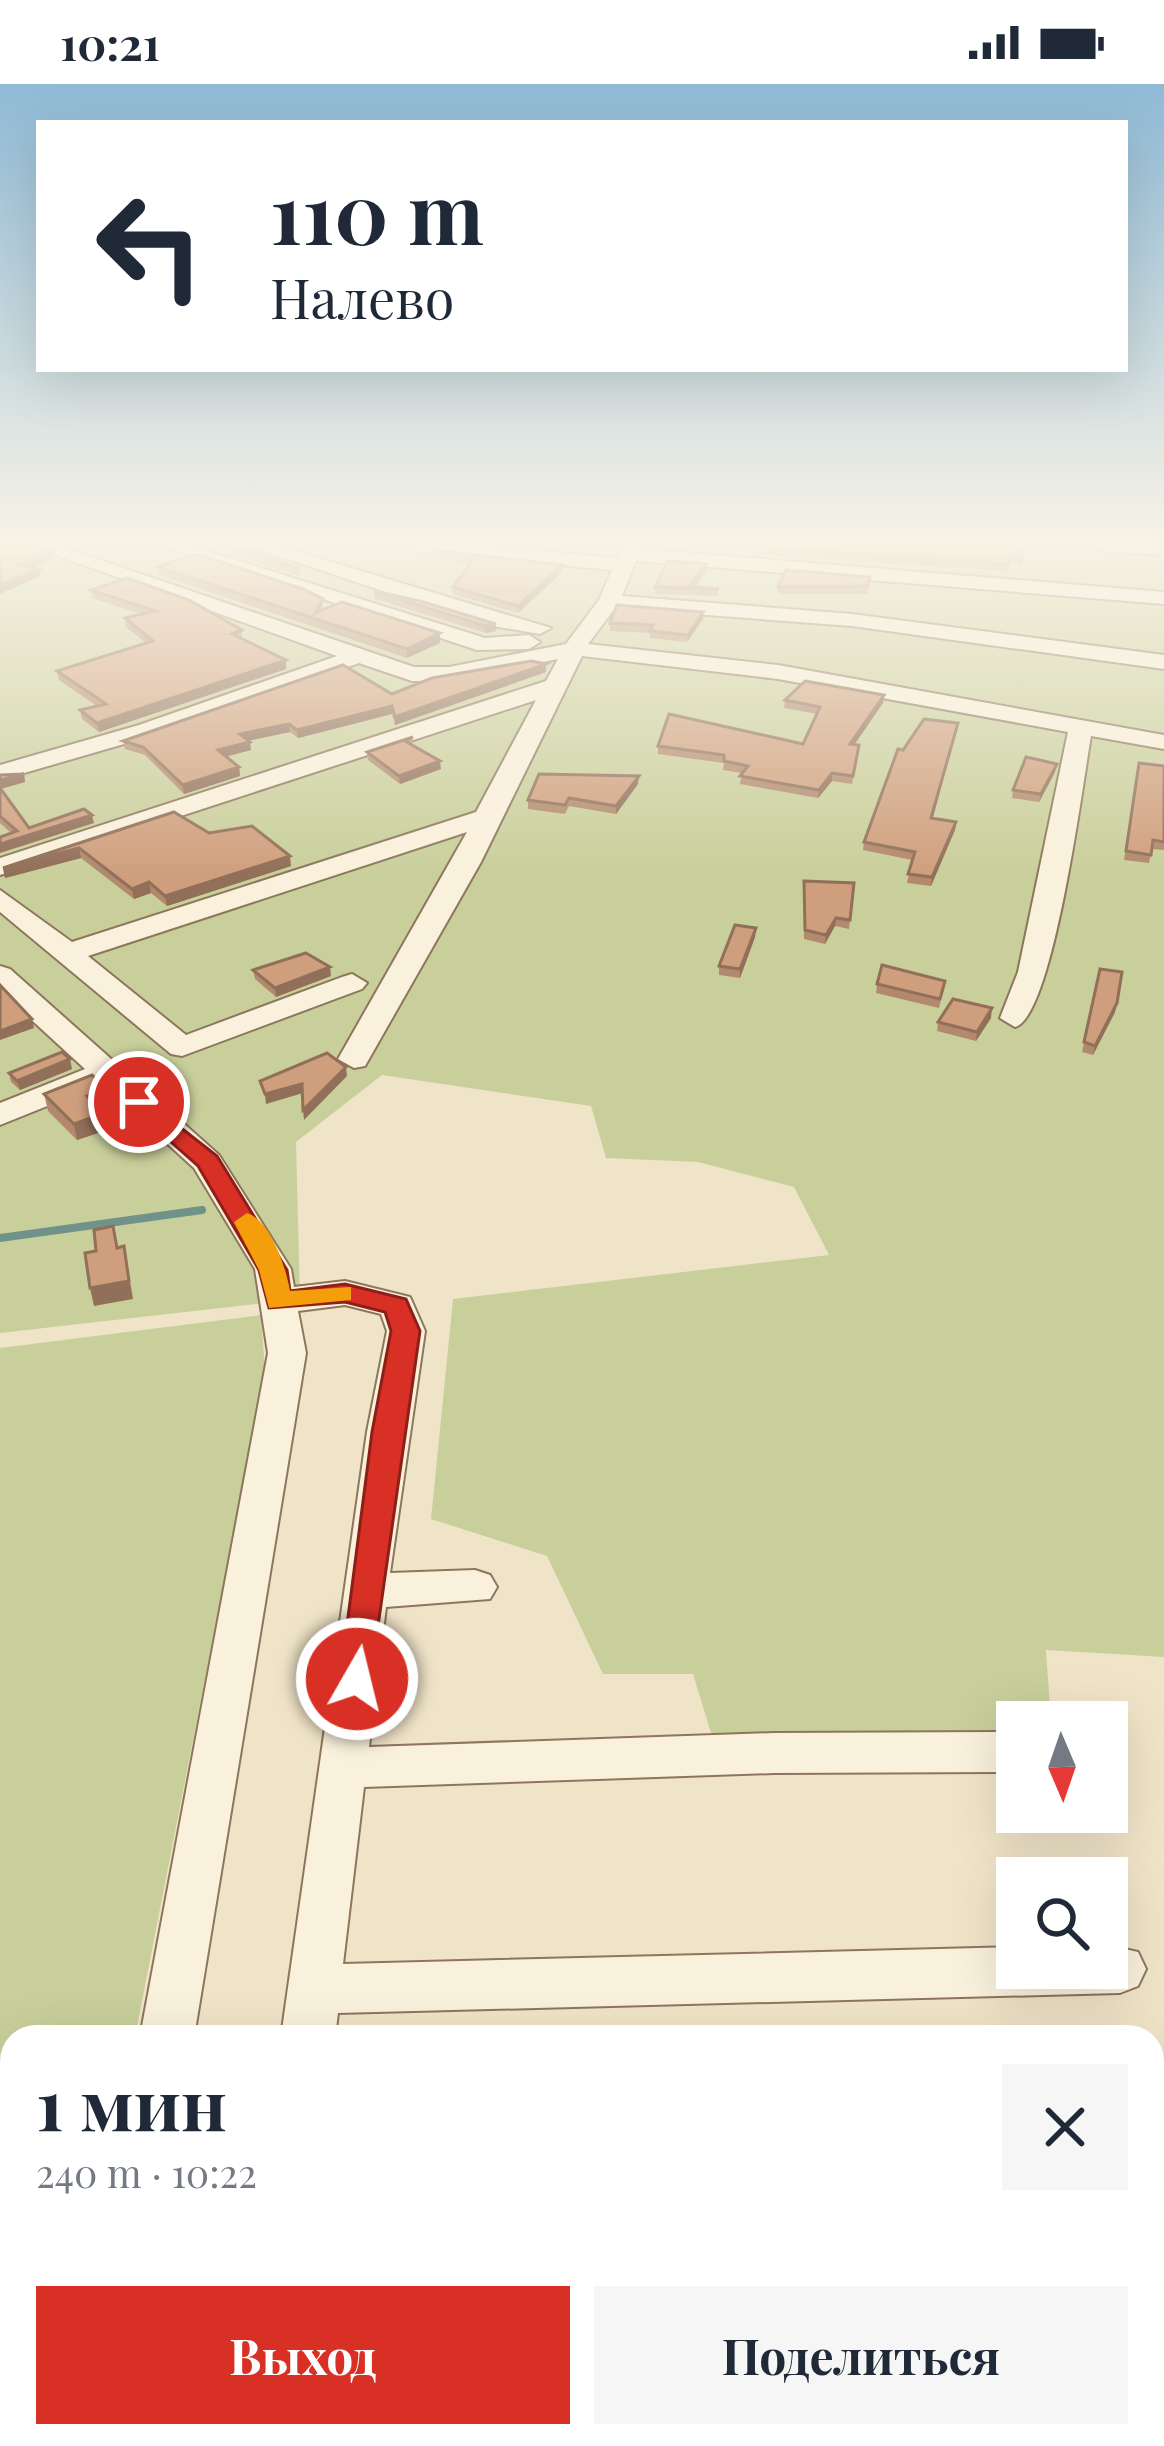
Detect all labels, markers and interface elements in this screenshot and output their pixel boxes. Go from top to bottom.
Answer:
text: 10:21 [60,12,160,72]
text: 110 m [270,154,484,266]
icon: left [72,168,228,324]
text: Налево [270,261,454,333]
pin [88,1051,190,1153]
icon: arrive [106,1069,172,1135]
position arrow [294,1616,420,1742]
north arrow [996,1701,1128,1833]
map controls [996,1701,1128,1989]
button: search [996,1857,1128,1989]
text: 1 мин [36,2053,227,2149]
button: close [1002,2064,1128,2190]
text: 240 m · 10:22 [36,2146,257,2198]
button: Выход [36,2286,570,2424]
button: Поделиться [594,2286,1128,2424]

